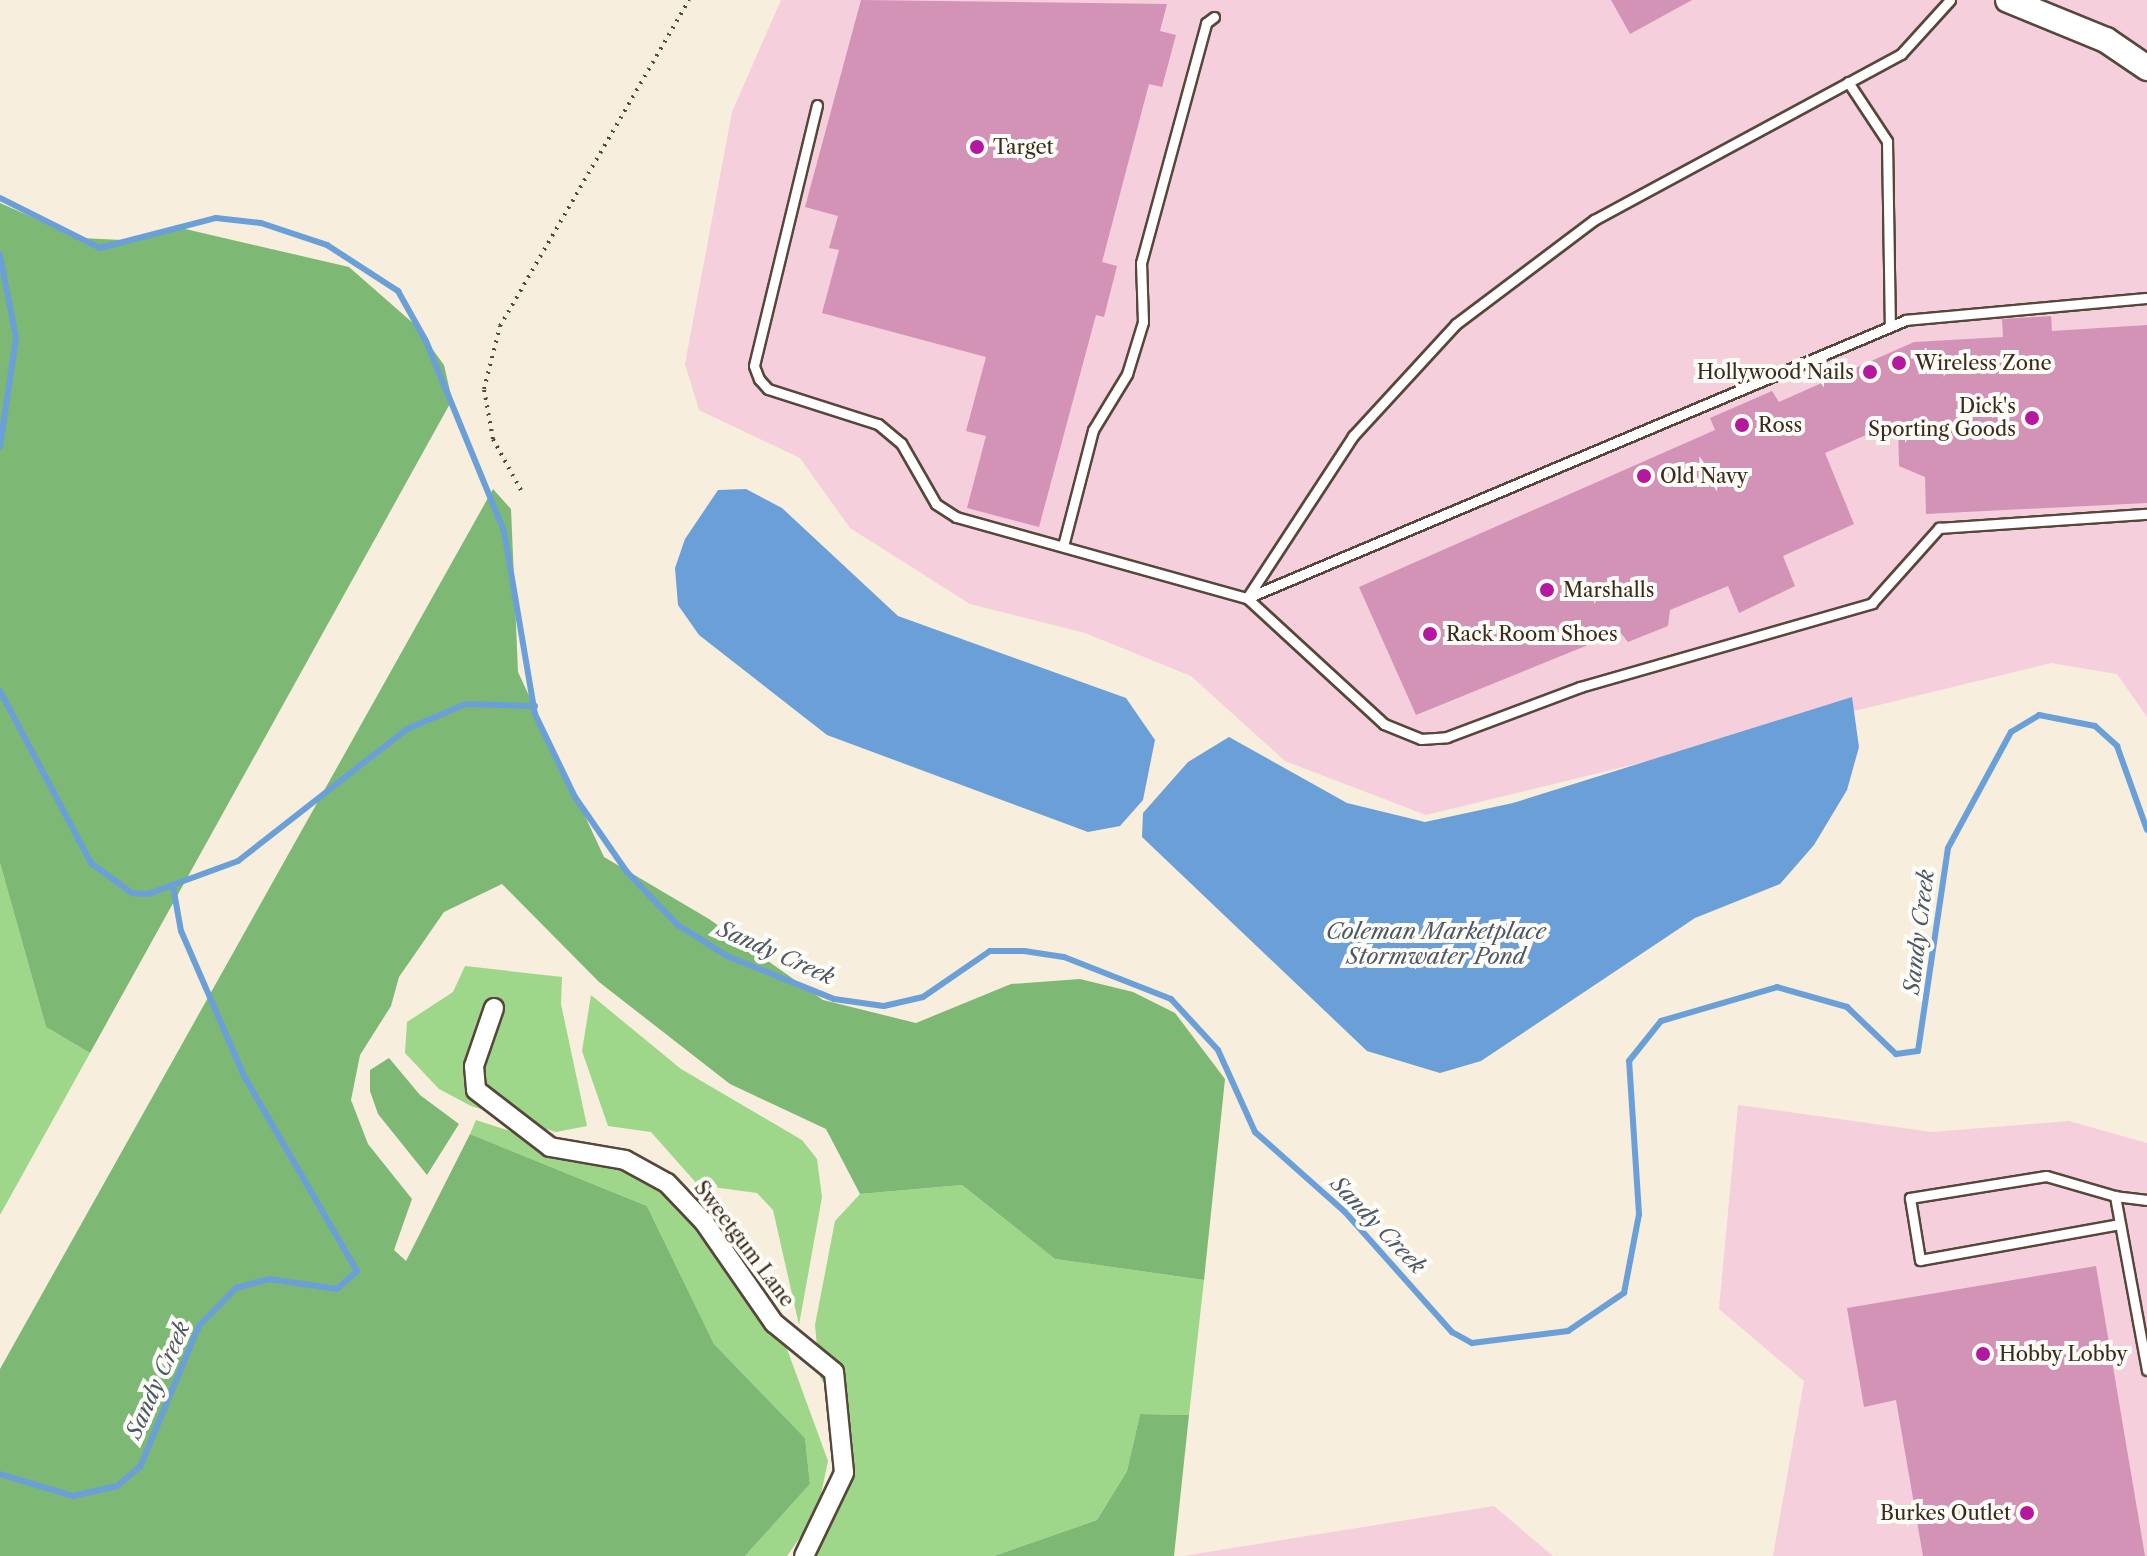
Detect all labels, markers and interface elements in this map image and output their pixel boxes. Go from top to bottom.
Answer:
place label: Target [993,135,1054,159]
marker: Target [968,138,986,156]
place label: Wireless Zone [1915,351,2052,375]
marker: Wireless Zone [1890,354,1908,372]
place label: Hollywood Nails [1697,360,1854,384]
marker: Hollywood Nails [1861,363,1879,381]
place label: Dick's Sporting Goods [1868,394,2016,441]
marker: Dick's Sporting Goods [2023,409,2041,427]
place label: Ross [1758,413,1802,437]
marker: Ross [1733,416,1751,434]
place label: Old Navy [1660,464,1748,488]
marker: Old Navy [1635,467,1653,485]
place label: Marshalls [1563,578,1654,602]
marker: Marshalls [1538,581,1556,599]
place label: Rack Room Shoes [1446,622,1618,646]
marker: Rack Room Shoes [1421,625,1439,643]
water label: Sandy Creek [1898,868,1940,996]
water label: Sandy Creek [713,915,839,991]
water label: Coleman Marketplace Stormwater Pond [1326,918,1546,970]
water label: Sandy Creek [1325,1171,1431,1279]
street label: Sweetgum Lane [689,1176,799,1312]
water label: Sandy Creek [120,1317,196,1443]
place label: Hobby Lobby [1999,1342,2128,1366]
marker: Hobby Lobby [1974,1345,1992,1363]
place label: Burkes Outlet [1880,1501,2011,1525]
marker: Burkes Outlet [2018,1504,2036,1522]

